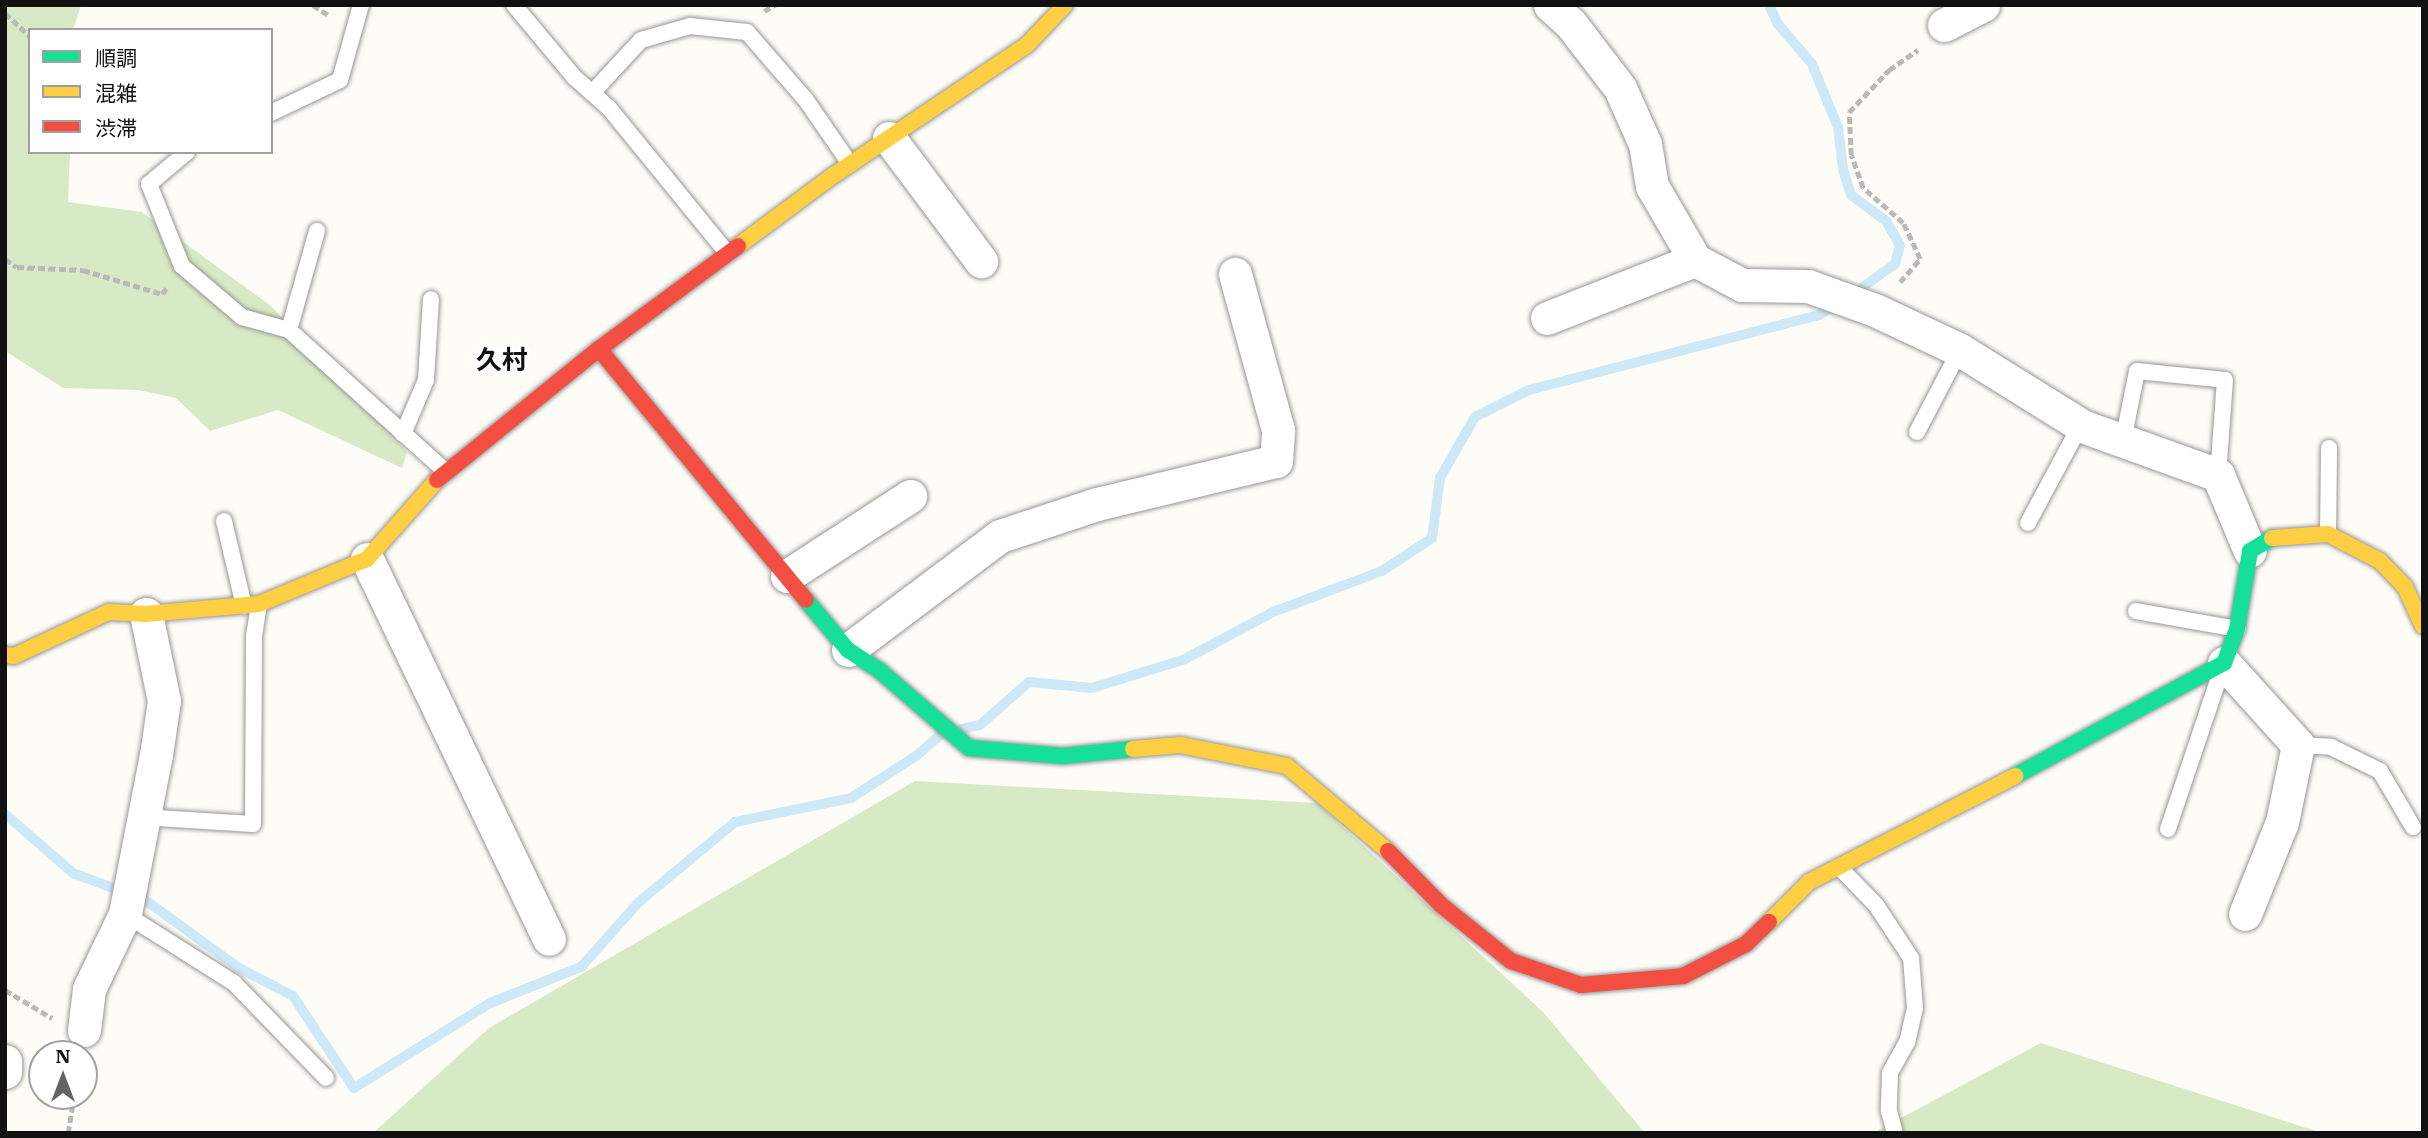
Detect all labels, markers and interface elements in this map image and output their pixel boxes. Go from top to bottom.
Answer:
legend [28,28,273,154]
text: 順調 [95,44,137,72]
text: 混雑 [95,79,137,107]
text: 渋滞 [95,114,137,142]
district label: 久村 [476,344,528,376]
north arrow [28,1040,98,1110]
text: N [55,1044,71,1068]

